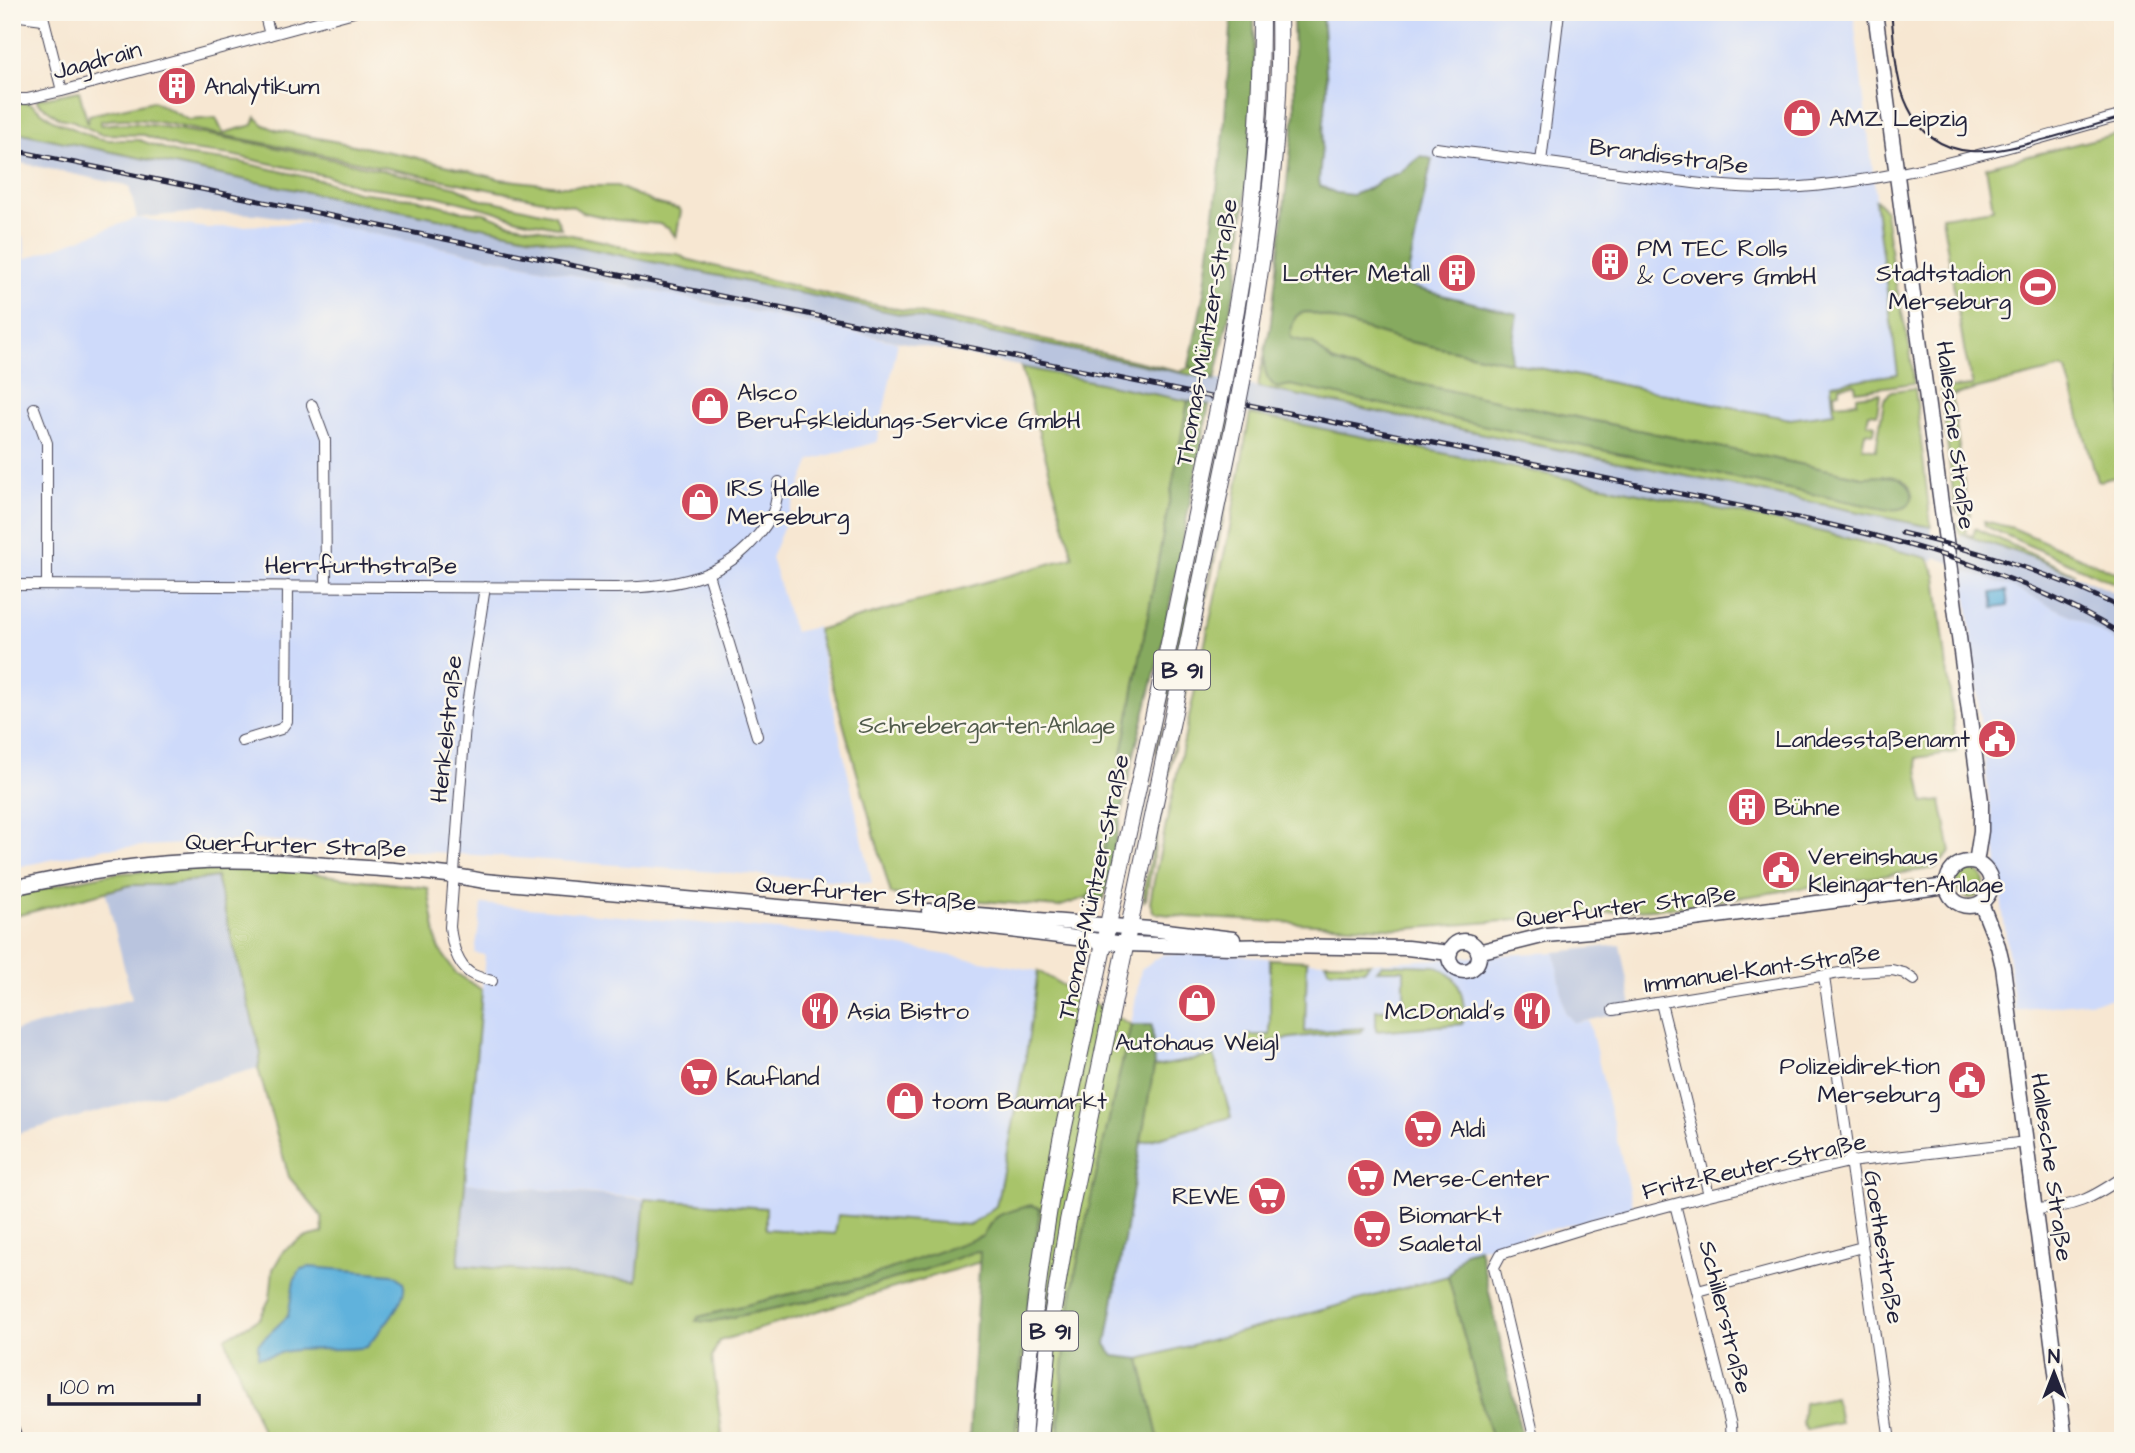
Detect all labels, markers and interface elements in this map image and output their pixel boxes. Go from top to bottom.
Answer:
street label: Jagdrain [49,33,146,90]
building icon: Analytikum [156,65,198,107]
place label: Analytikum [204,70,320,105]
shop icon: AMZ Leipzig [1781,97,1823,139]
place label: AMZ Leipzig [1829,102,1967,137]
street label: Brandisstraße [1588,130,1750,184]
street label: Thomas-Müntzer-Straße [1167,196,1247,468]
place label: PM TEC Rolls & Covers GmbH [1637,232,1817,294]
building icon: PM TEC Rolls & Covers GmbH [1589,241,1631,283]
building icon: Lotter Metall [1436,252,1478,294]
place label: Lotter Metall [1282,257,1430,291]
place label: Stadtstadion Merseburg [1876,257,2011,320]
sports icon: Stadtstadion Merseburg [2017,266,2059,308]
street label: Hallesche Straße [1927,339,1983,531]
place label: Alsco Berufskleidungs-Service GmbH [737,376,1081,439]
shop icon: Alsco Berufskleidungs-Service GmbH [689,385,731,427]
place label: IRS Halle Merseburg [727,472,849,535]
shop icon: IRS Halle Merseburg [679,481,721,523]
street label: Herrfurthstraße [265,549,457,583]
road number: B 91 [1154,650,1210,690]
street label: Henkelstraße [422,654,472,805]
park label: Schrebergarten-Anlage [858,709,1116,744]
public building icon: Landesstaßenamt [1976,718,2018,760]
place label: Landesstaßenamt [1775,723,1970,757]
street label: Thomas-Müntzer-Straße [1049,751,1139,1023]
building icon: Bühne [1726,786,1768,828]
place label: Bühne [1774,791,1840,825]
street label: Querfurter Straße [185,825,407,867]
place label: Vereinshaus Kleingarten-Anlage [1808,840,2004,903]
public building icon: Vereinshaus Kleingarten-Anlage [1760,849,1802,891]
street label: Querfurter Straße [754,867,978,921]
street label: Querfurter Straße [1514,877,1738,937]
street label: Immanuel-Kant-Straße [1642,936,1882,1002]
shop icon: Autohaus Weigl [1176,982,1218,1024]
restaurant icon: Asia Bistro [799,990,841,1032]
restaurant icon: McDonald's [1511,990,1553,1032]
place label: Asia Bistro [847,995,970,1029]
place label: McDonald's [1385,995,1505,1029]
place label: Autohaus Weigl [1115,1026,1279,1061]
place label: Polizeidirektion Merseburg [1780,1050,1940,1113]
supermarket icon: Kaufland [678,1056,720,1098]
public building icon: Polizeidirektion Merseburg [1946,1059,1988,1101]
place label: Kaufland [726,1061,819,1095]
street label: Hallesche Straße [2021,1071,2081,1263]
shop icon: toom Baumarkt [884,1080,926,1122]
place label: toom Baumarkt [932,1085,1107,1119]
supermarket icon: Aldi [1402,1108,1444,1150]
place label: Aldi [1450,1113,1485,1147]
street label: Fritz-Reuter-Straße [1639,1125,1870,1209]
supermarket icon: Merse-Center [1345,1157,1387,1199]
place label: Merse-Center [1393,1162,1549,1196]
street label: Goethestraße [1854,1168,1912,1326]
supermarket icon: REWE [1246,1175,1288,1217]
place label: REWE [1172,1180,1240,1214]
place label: Biomarkt Saaletal [1399,1199,1502,1261]
supermarket icon: Biomarkt Saaletal [1351,1208,1393,1250]
street label: Schillerstraße [1690,1237,1761,1398]
road number: B 91 [1022,1312,1078,1350]
north arrow [2020,1338,2090,1408]
text: N [2048,1344,2060,1371]
scale bar [49,1362,200,1406]
text: 100 m [60,1373,115,1402]

